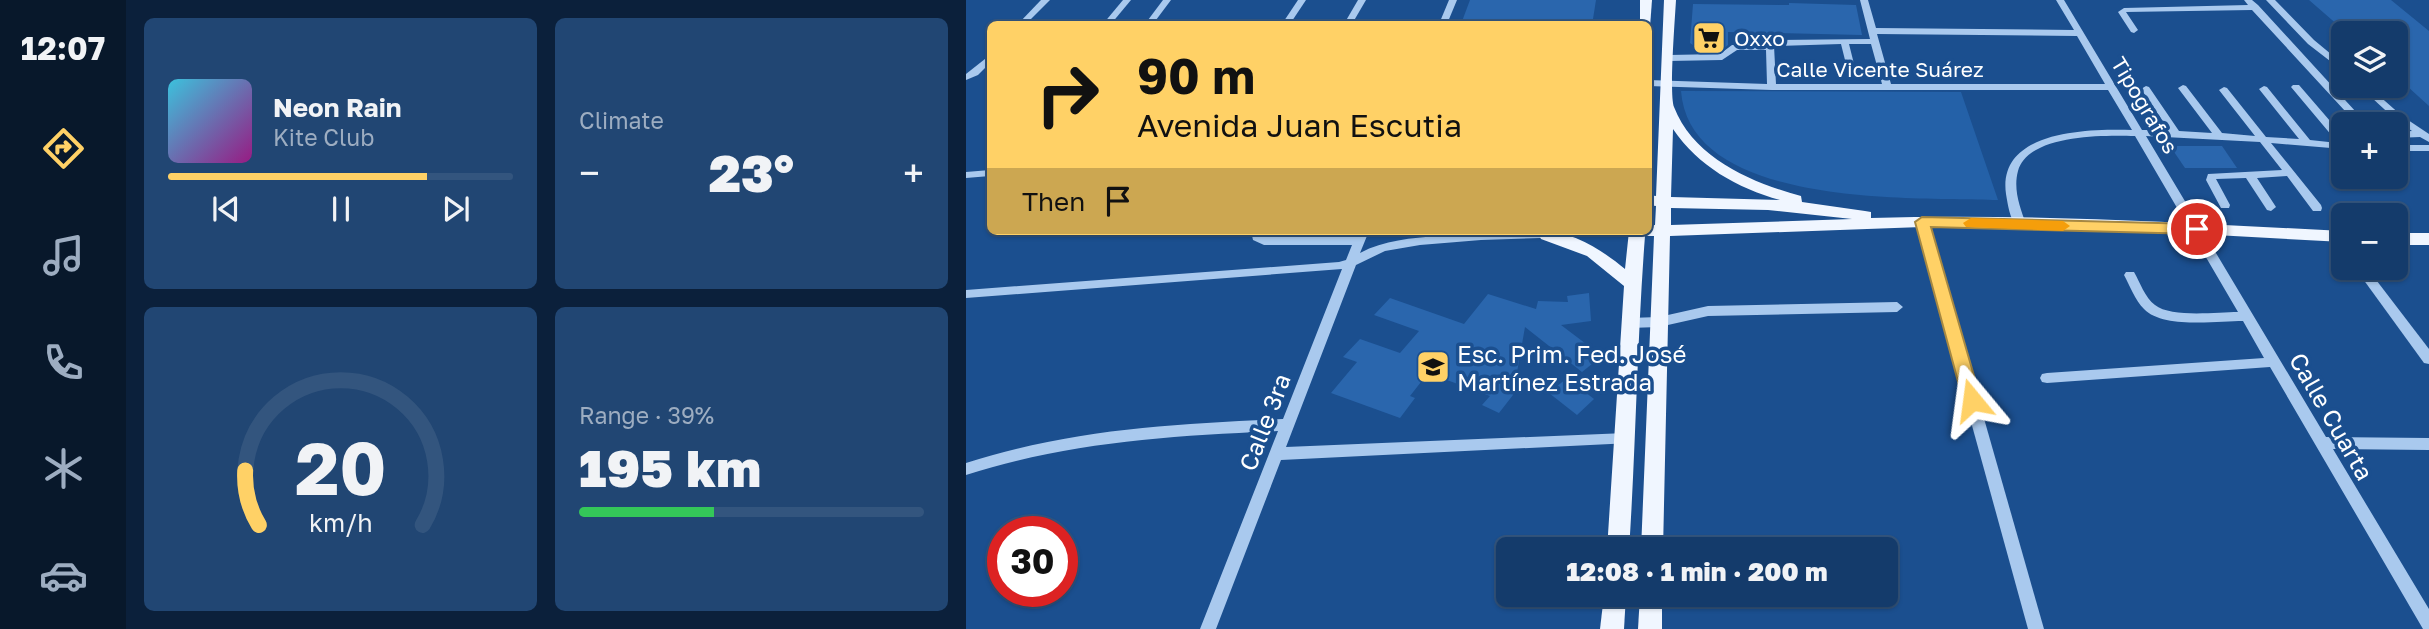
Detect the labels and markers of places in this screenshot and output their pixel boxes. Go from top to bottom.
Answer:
supermarket icon: Oxxo [1690,19,1728,57]
place label: Oxxo [1734,25,1785,51]
pin [2167,199,2227,259]
place label: Esc. Prim. Fed. José Martínez Estrada [1457,339,1686,396]
school or university icon: Esc. Prim. Fed. José Martínez Estrada [1414,348,1452,386]

